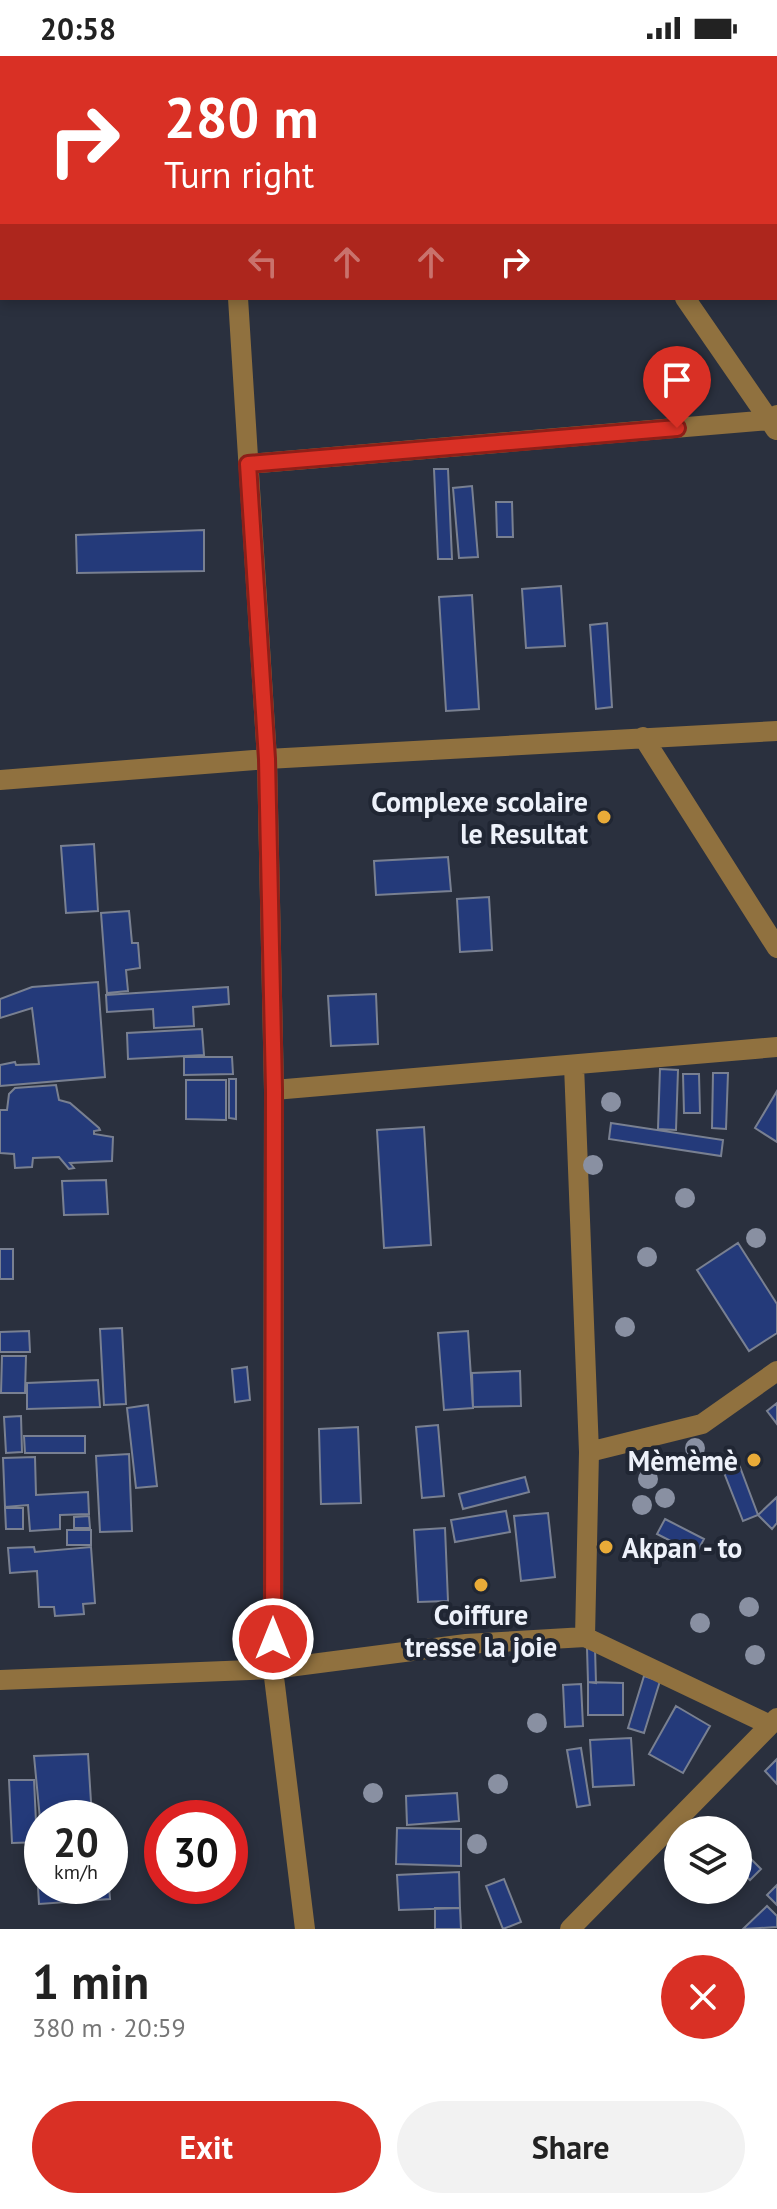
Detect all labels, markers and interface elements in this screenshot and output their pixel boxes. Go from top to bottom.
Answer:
text: 20:58 [40,9,116,48]
text: 280 m [164,81,319,153]
icon: right [32,88,136,192]
text: Turn right [164,151,314,198]
icon: left [241,240,285,284]
icon: ahead [325,240,369,284]
icon: ahead [409,240,453,284]
icon: right [493,240,537,284]
pin [643,346,711,428]
icon: arrive [655,358,699,402]
place label: Complexe scolaire le Resultat [371,783,588,852]
marker: Complexe scolaire le Resultat [595,808,613,826]
place label: Mèmèmè [628,1442,738,1479]
marker: Mèmèmè [745,1451,763,1469]
place label: Akpan - to [622,1529,742,1566]
marker: Akpan - to [597,1538,615,1556]
marker: Coiffure tresse la joie [472,1576,490,1594]
place label: Coiffure tresse la joie [405,1596,557,1665]
position arrow [231,1597,315,1681]
speed limit sign: 30 [144,1800,248,1904]
text: 20 [53,1816,99,1868]
map controls [664,1816,752,1904]
button: layers [664,1816,752,1904]
text: km/h [54,1859,98,1885]
text: 1 min [32,1950,149,2012]
button: close [661,1955,745,2039]
text: 380 m · 20:59 [32,2011,186,2044]
button: Exit [32,2101,381,2193]
button: Share [397,2101,745,2193]

